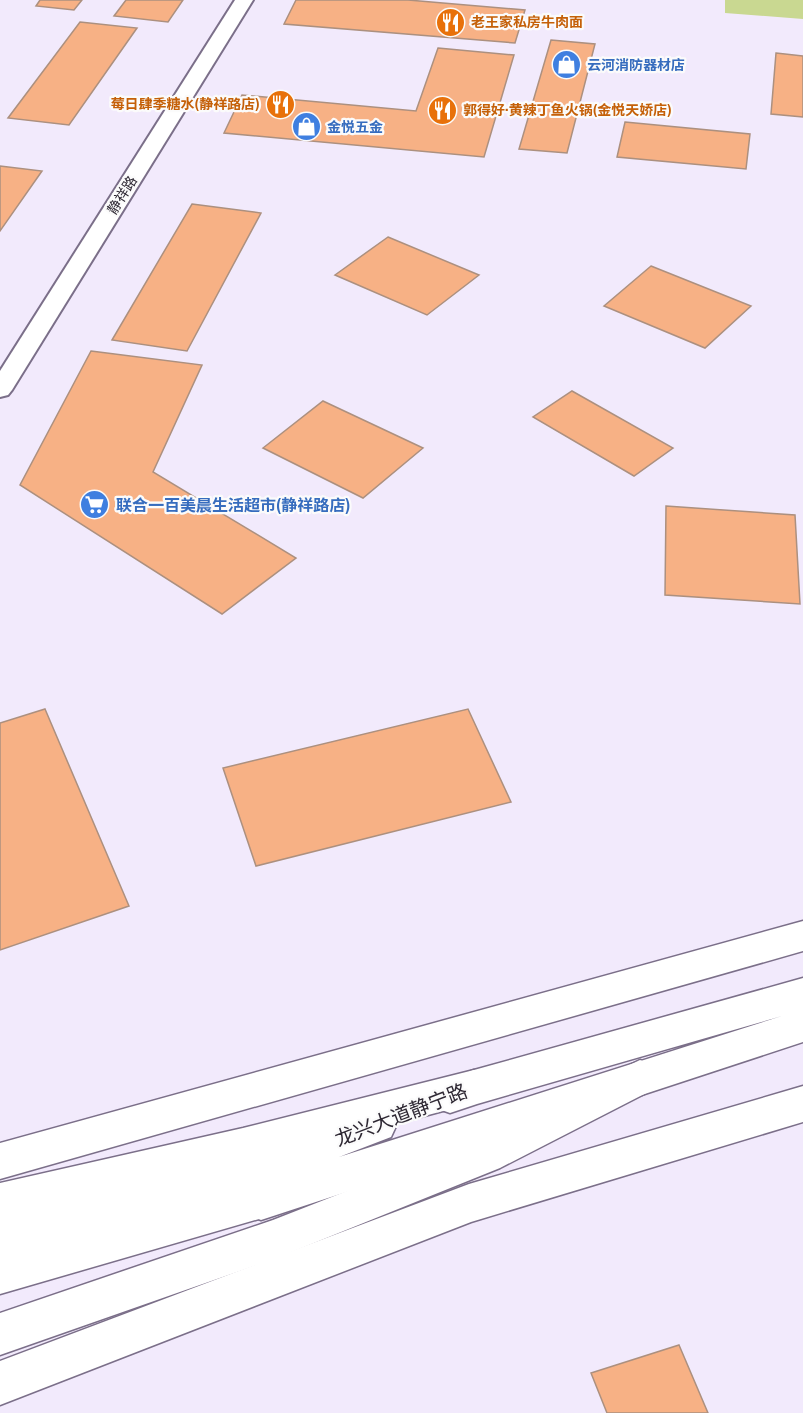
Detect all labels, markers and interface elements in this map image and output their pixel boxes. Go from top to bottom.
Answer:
restaurant icon: 老王家私房牛肉面 [434,6,466,38]
place label: 老王家私房牛肉面 [471,14,583,30]
shop icon: 云河消防器材店 [550,49,582,81]
place label: 云河消防器材店 [587,57,685,73]
restaurant icon: 莓日肆季糖水(静祥路店) [265,88,297,120]
restaurant icon: 郭得好·黄辣丁鱼火锅(金悦天娇店) [426,94,458,126]
place label: 莓日肆季糖水(静祥路店) [111,96,260,112]
place label: 郭得好·黄辣丁鱼火锅(金悦天娇店) [463,102,672,118]
shop icon: 金悦五金 [290,111,322,143]
place label: 金悦五金 [327,119,383,135]
street label: 静祥路 [104,173,140,217]
supermarket icon: 联合一百美晨生活超市(静祥路店) [79,489,111,521]
place label: 联合一百美晨生活超市(静祥路店) [116,496,351,515]
street label: 龙兴大道静宁路 [331,1079,471,1151]

